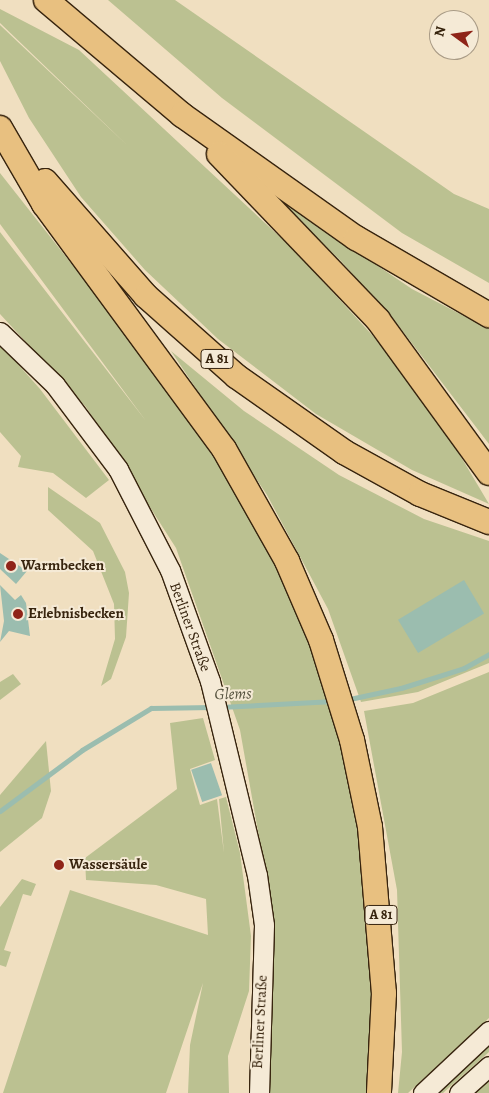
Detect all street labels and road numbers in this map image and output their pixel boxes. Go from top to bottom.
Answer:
road number: A 81 [200,348,234,370]
street label: Berliner Straße [165,580,215,674]
road number: A 81 [364,904,398,926]
street label: Berliner Straße [249,975,271,1069]

